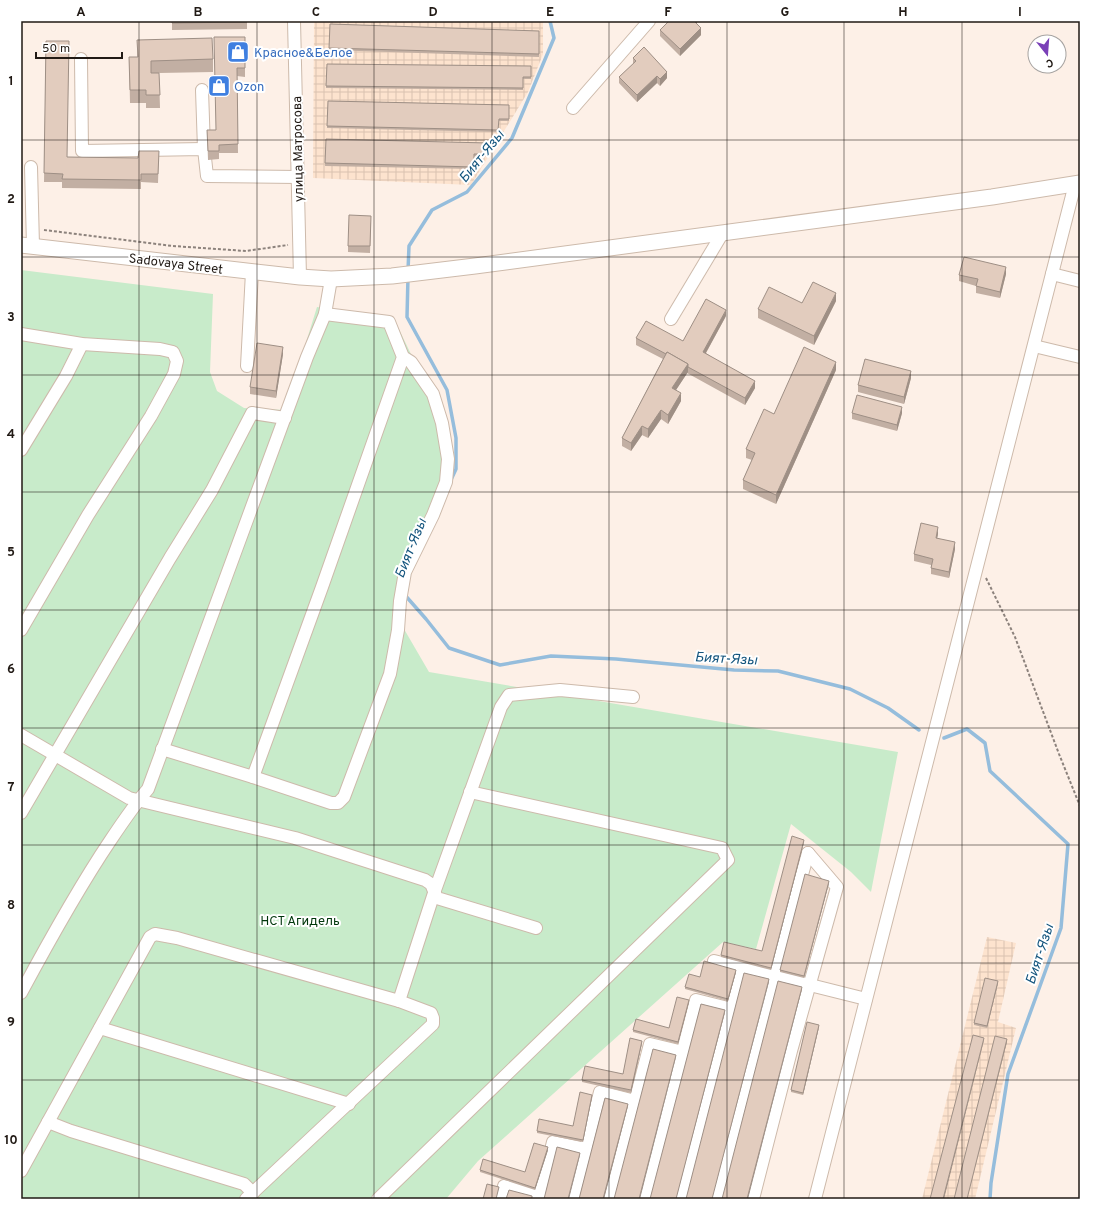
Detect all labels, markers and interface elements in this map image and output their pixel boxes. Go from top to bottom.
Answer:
text: A [76,5,86,21]
text: B [194,5,203,21]
text: C [312,5,320,21]
text: D [428,5,438,21]
text: E [546,5,554,21]
text: F [664,5,672,21]
text: G [781,5,790,21]
text: H [898,5,908,21]
text: I [1018,5,1022,21]
scale bar [36,34,122,60]
north arrow [1027,34,1067,74]
shop icon: Красное&Белое [225,39,251,65]
text: 50 m [42,41,70,57]
place label: Красное&Белое [254,46,352,62]
text: С [1044,55,1055,70]
shop icon: Ozon [206,73,232,99]
text: 1 [8,74,14,90]
place label: Ozon [234,80,264,96]
street label: улица Матросова [290,96,308,202]
water label: Бият-Язы [456,127,509,187]
text: 2 [7,192,15,208]
street label: Sadovaya Street [128,251,224,279]
text: 3 [7,310,15,326]
text: 4 [7,427,15,443]
water label: Бият-Язы [392,516,431,581]
text: 5 [7,545,15,561]
water label: Бият-Язы [694,649,758,670]
text: 6 [7,662,15,678]
text: 7 [8,780,15,796]
text: 8 [7,898,15,914]
park label: НСТ Агидель [260,914,340,930]
water label: Бият-Язы [1023,922,1058,987]
text: 9 [7,1015,15,1031]
text: 10 [4,1133,18,1149]

